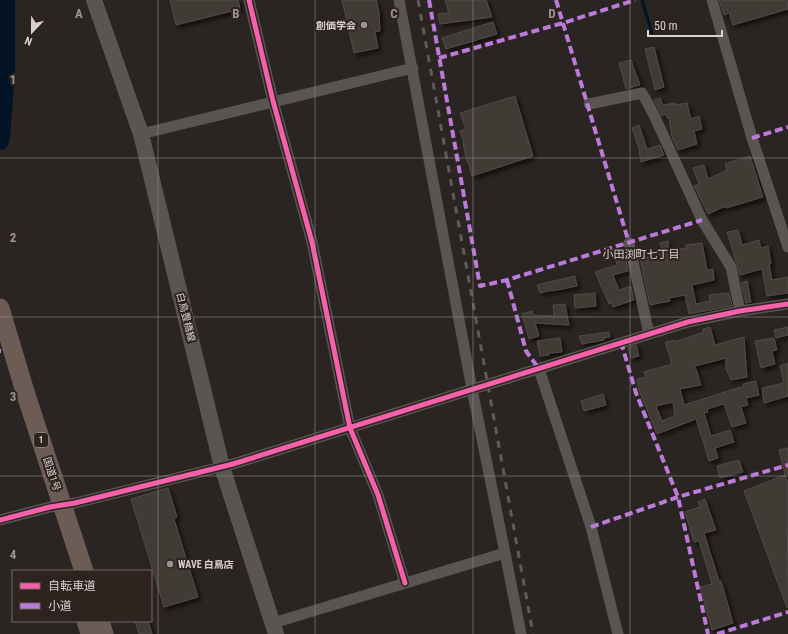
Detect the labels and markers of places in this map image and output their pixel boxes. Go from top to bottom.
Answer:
place label: 創価学会 [315,20,356,31]
marker: 創価学会 [359,20,369,30]
marker: WAVE 白鳥店 [165,559,175,569]
place label: WAVE 白鳥店 [178,559,234,570]

